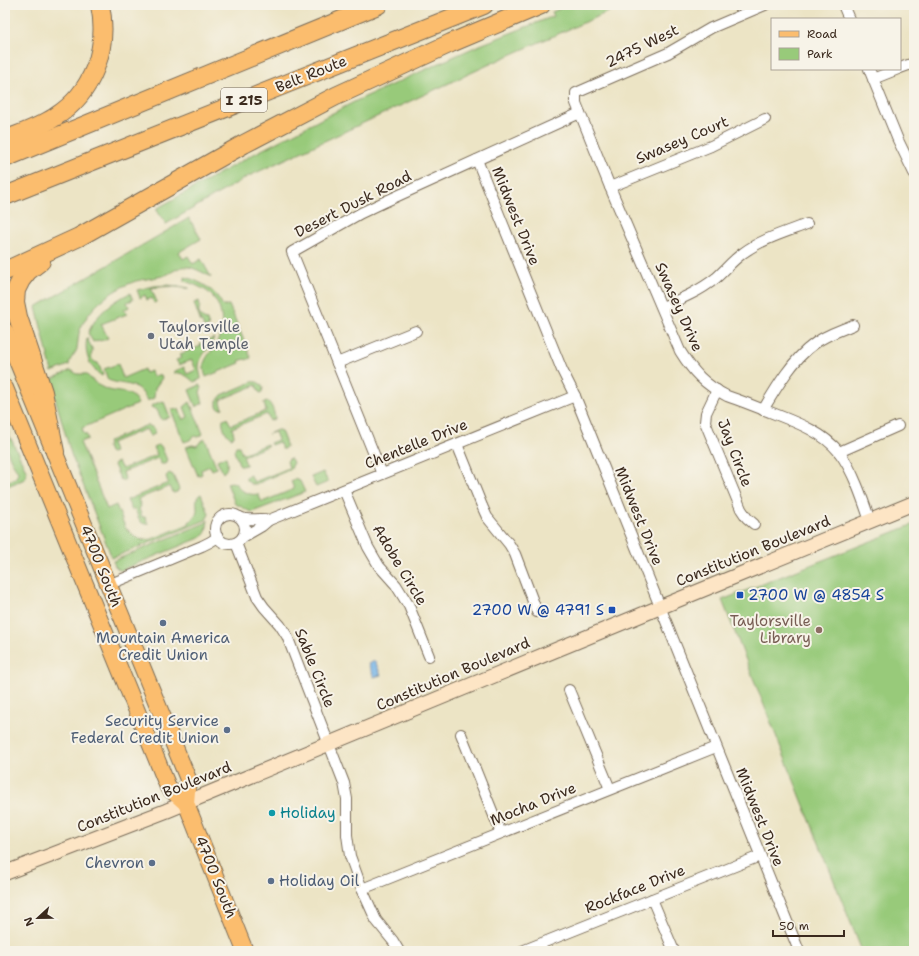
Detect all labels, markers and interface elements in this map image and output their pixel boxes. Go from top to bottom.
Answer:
legend [771,18,901,70]
street label: 2475 West [602,20,682,72]
text: Road [807,26,838,42]
text: Park [807,46,833,62]
street label: Belt Route [272,51,350,97]
road number: I 215 [221,88,267,112]
street label: Swasey Court [633,111,731,169]
street label: Midwest Drive [487,164,545,268]
street label: Desert Dusk Road [291,166,415,242]
street label: Swasey Drive [650,259,708,355]
place label: Taylorsville Utah Temple [159,317,249,354]
marker: Taylorsville Utah Temple [146,331,156,341]
street label: Chentelle Drive [362,414,470,474]
street label: Jay Circle [713,416,757,490]
street label: Midwest Drive [610,464,668,568]
street label: Constitution Boulevard [673,511,834,591]
street label: Adobe Circle [368,521,432,609]
street label: 4700 South [75,522,127,610]
place label: 2700 W @ 4854 S [748,585,884,605]
marker: 2700 W @ 4854 S [735,590,745,600]
place label: 2700 W @ 4791 S [472,600,604,620]
marker: 2700 W @ 4791 S [607,605,617,615]
place label: Taylorsville Library [730,611,811,648]
marker: Mountain America Credit Union [158,618,168,628]
street label: Sable Circle [290,625,340,711]
marker: Taylorsville Library [814,625,824,635]
place label: Mountain America Credit Union [96,628,231,665]
street label: Constitution Boulevard [373,632,533,715]
place label: Security Service Federal Credit Union [71,711,219,748]
marker: Security Service Federal Credit Union [222,725,232,735]
street label: Constitution Boulevard [74,757,235,837]
street label: Midwest Drive [731,765,789,869]
street label: Mocha Drive [487,778,579,830]
place label: Holiday [280,803,336,823]
marker: Holiday [267,808,277,818]
street label: 4700 South [190,833,242,921]
place label: Chevron [85,853,144,873]
marker: Chevron [147,858,157,868]
street label: Rockface Drive [582,860,688,918]
place label: Holiday Oil [279,871,360,891]
marker: Holiday Oil [266,876,276,886]
north arrow [18,898,58,938]
scale bar [773,912,844,938]
text: N [20,914,38,928]
text: 50 m [779,918,809,934]

